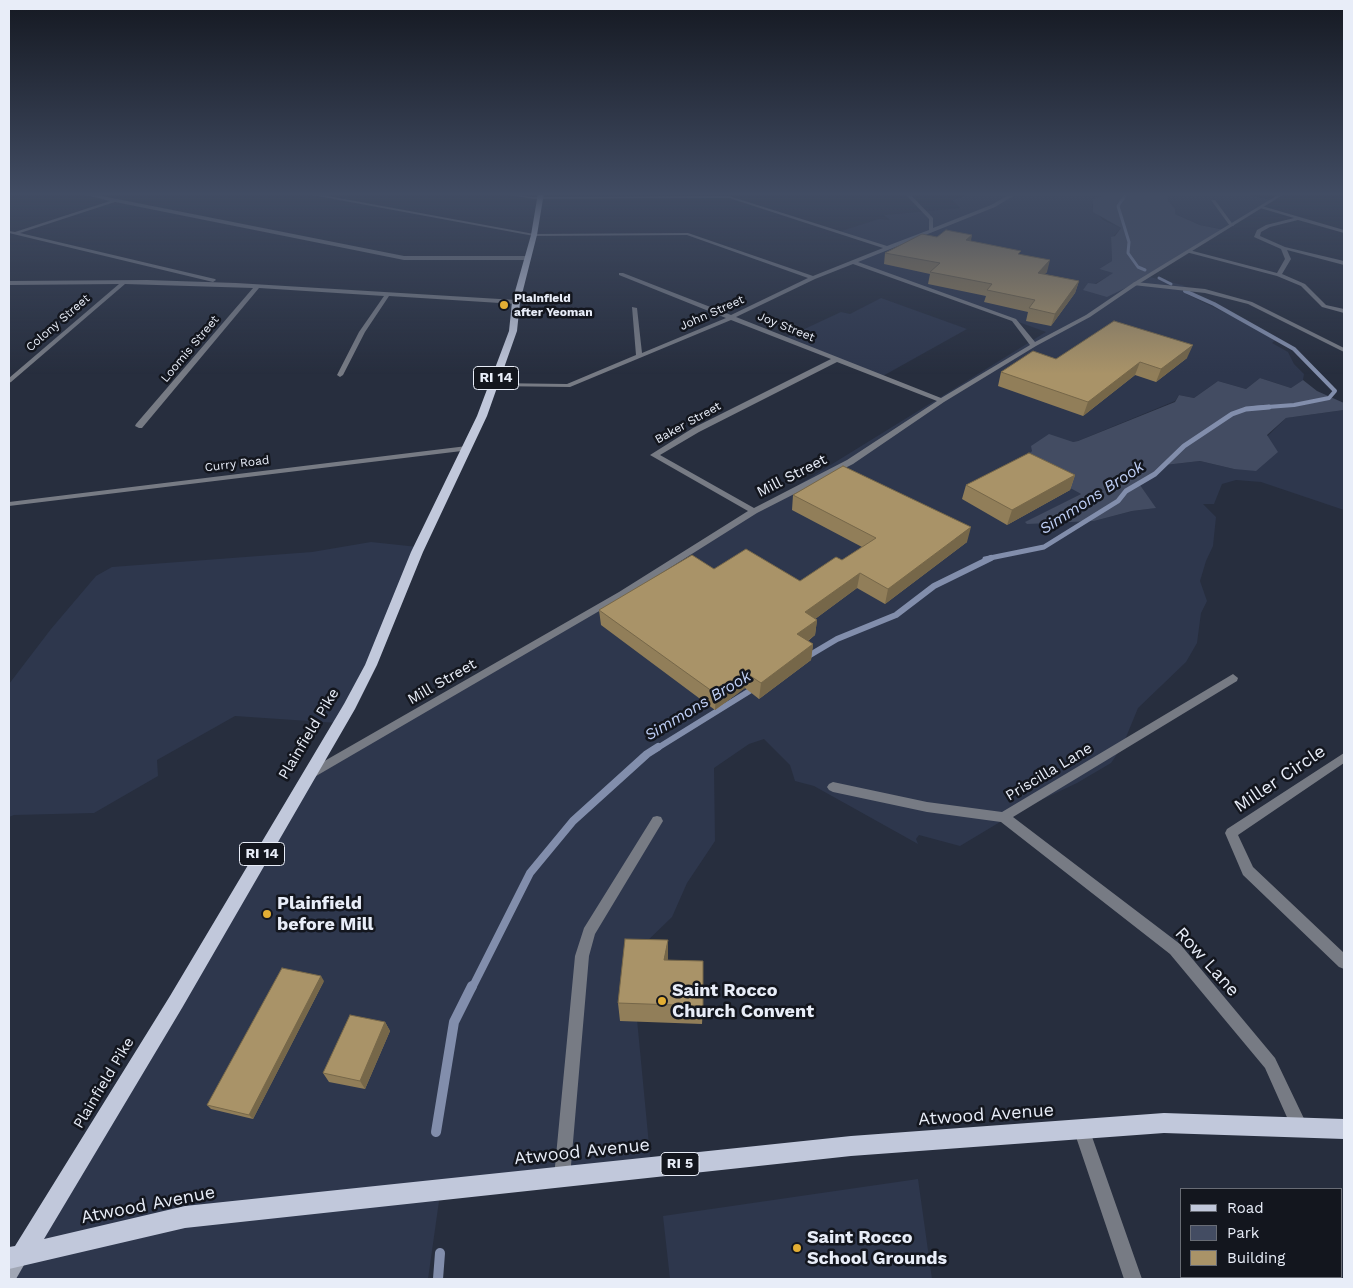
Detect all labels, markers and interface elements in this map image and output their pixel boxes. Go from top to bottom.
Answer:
street label: Colony Street [23,291,93,355]
place label: Plainfield after Yeoman [514,291,593,319]
street label: John Street [678,292,746,334]
marker: Plainfield after Yeoman [498,299,510,311]
street label: Joy Street [755,309,817,345]
street label: Loomis Street [158,313,222,385]
road number: RI 14 [474,366,518,389]
street label: Baker Street [652,399,724,447]
street label: Mill Street [754,451,830,501]
street label: Curry Road [204,453,270,475]
water label: Simmons Brook [1036,457,1148,539]
street label: Mill Street [404,655,480,709]
water label: Simmons Brook [641,667,755,745]
street label: Plainfield Pike [275,685,343,783]
street label: Priscilla Lane [1002,739,1096,805]
street label: Miller Circle [1230,741,1330,817]
road number: RI 14 [240,842,284,866]
place label: Plainfield before Mill [277,893,373,936]
marker: Plainfield before Mill [261,908,273,920]
street label: Row Lane [1170,923,1244,1001]
place label: Saint Rocco Church Convent [672,980,814,1022]
marker: Saint Rocco Church Convent [656,995,668,1007]
street label: Plainfield Pike [70,1034,138,1132]
street label: Atwood Avenue [917,1099,1055,1131]
street label: Atwood Avenue [513,1134,651,1170]
road number: RI 5 [661,1152,699,1176]
street label: Atwood Avenue [79,1181,217,1229]
legend [1180,1188,1343,1278]
text: Road [1227,1199,1264,1217]
text: Park [1227,1224,1259,1242]
place label: Saint Rocco School Grounds [807,1227,947,1270]
marker: Saint Rocco School Grounds [791,1242,803,1254]
text: Building [1227,1249,1285,1267]

